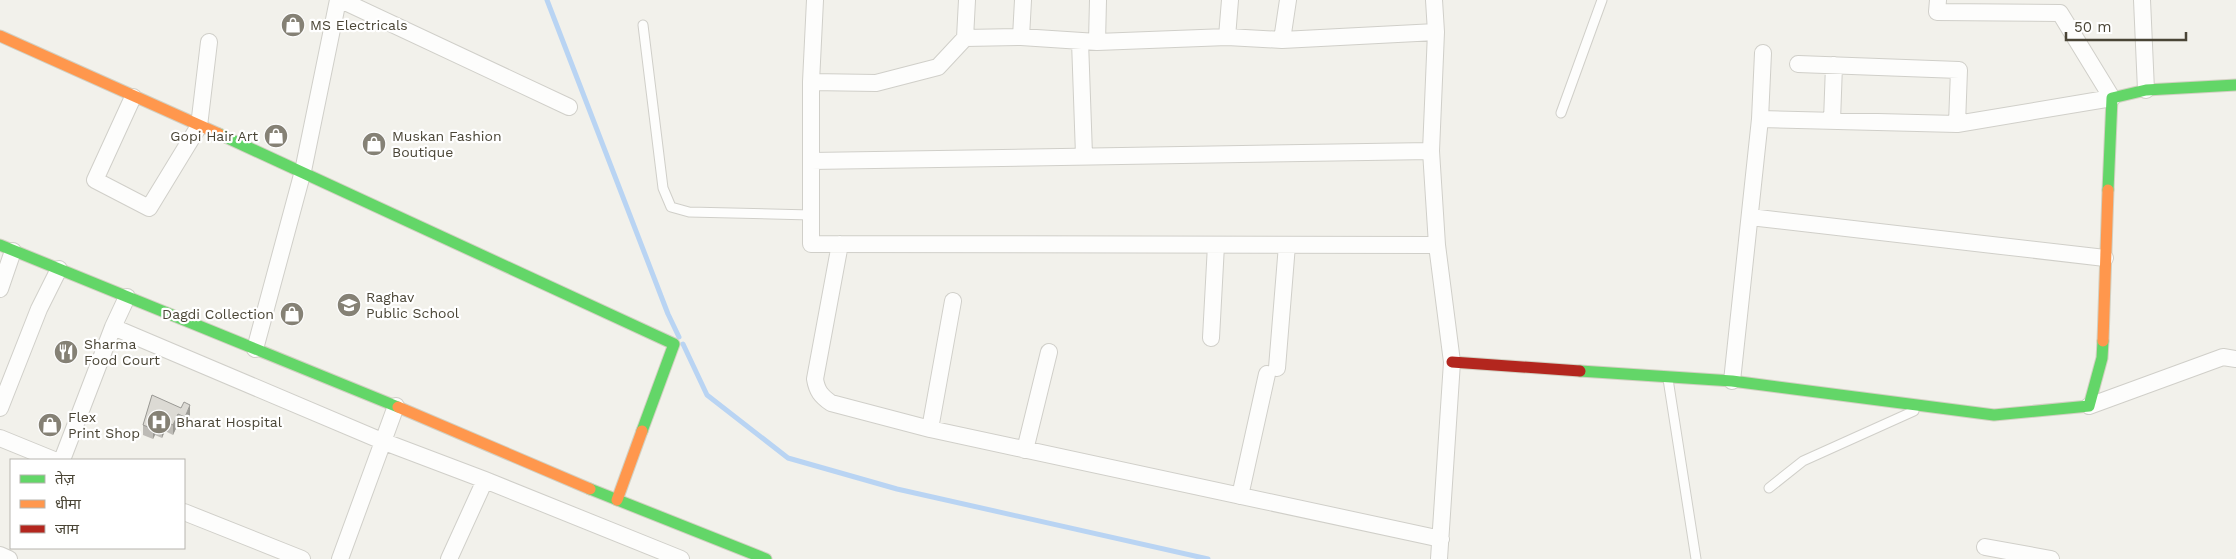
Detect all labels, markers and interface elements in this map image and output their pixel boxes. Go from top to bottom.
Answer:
scale bar [2066,10,2186,42]
shop icon: MS Electricals [280,12,306,38]
place label: MS Electricals [310,17,408,33]
text: 50 m [2074,18,2111,36]
shop icon: Gopi Hair Art [263,123,289,149]
place label: Gopi Hair Art [170,128,258,144]
place label: Muskan Fashion Boutique [392,128,502,160]
shop icon: Muskan Fashion Boutique [361,131,387,157]
place label: Raghav Public School [366,289,460,321]
school or university icon: Raghav Public School [336,292,362,318]
shop icon: Dagdi Collection [279,301,305,327]
place label: Dagdi Collection [162,306,274,322]
place label: Sharma Food Court [84,336,160,368]
restaurant icon: Sharma Food Court [53,339,79,365]
place label: Flex Print Shop [68,409,140,441]
hospital icon: Bharat Hospital [146,409,172,435]
shop icon: Flex Print Shop [37,412,63,438]
place label: Bharat Hospital [176,414,283,430]
legend [10,459,185,549]
text: तेज़ [55,470,76,488]
text: धीमा [55,495,82,513]
text: जाम [55,520,80,538]

